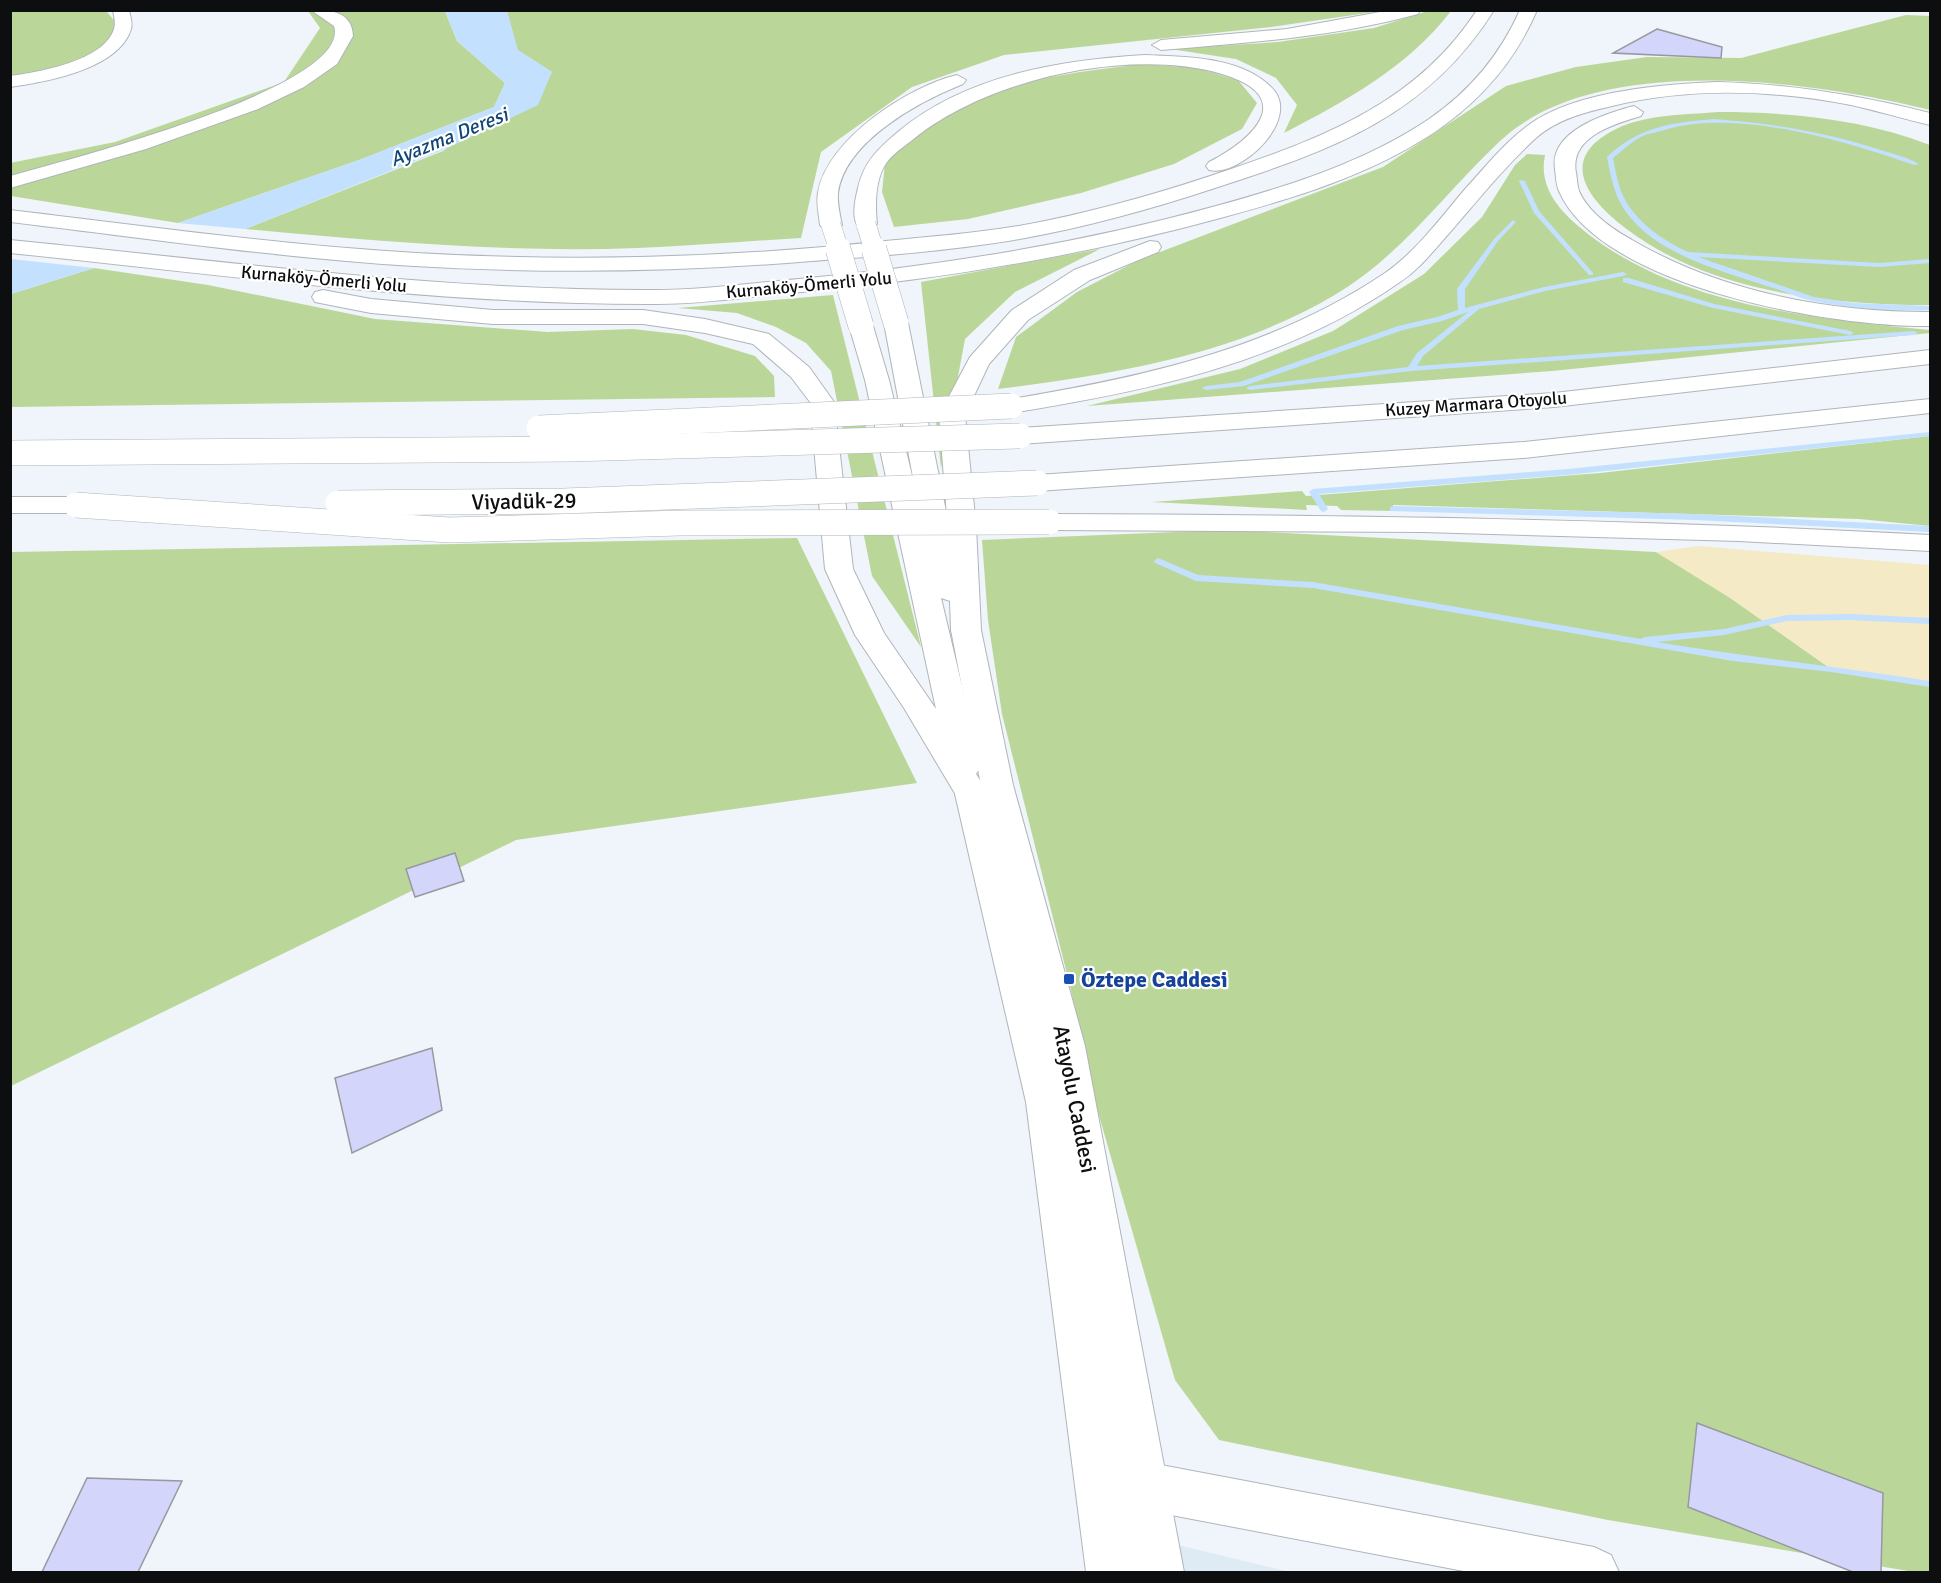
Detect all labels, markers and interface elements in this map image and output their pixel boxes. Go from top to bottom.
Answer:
water label: Ayazma Deresi [386,101,513,172]
street label: Kurnaköy-Ömerli Yolu [240,261,408,297]
street label: Kurnaköy-Ömerli Yolu [725,267,893,303]
street label: Kuzey Marmara Otoyolu [1384,387,1568,421]
street label: Viyadük-29 [471,487,577,515]
place label: Öztepe Caddesi [1081,966,1227,993]
marker: Öztepe Caddesi [1062,972,1076,986]
street label: Atayolu Caddesi [1047,1023,1103,1175]

